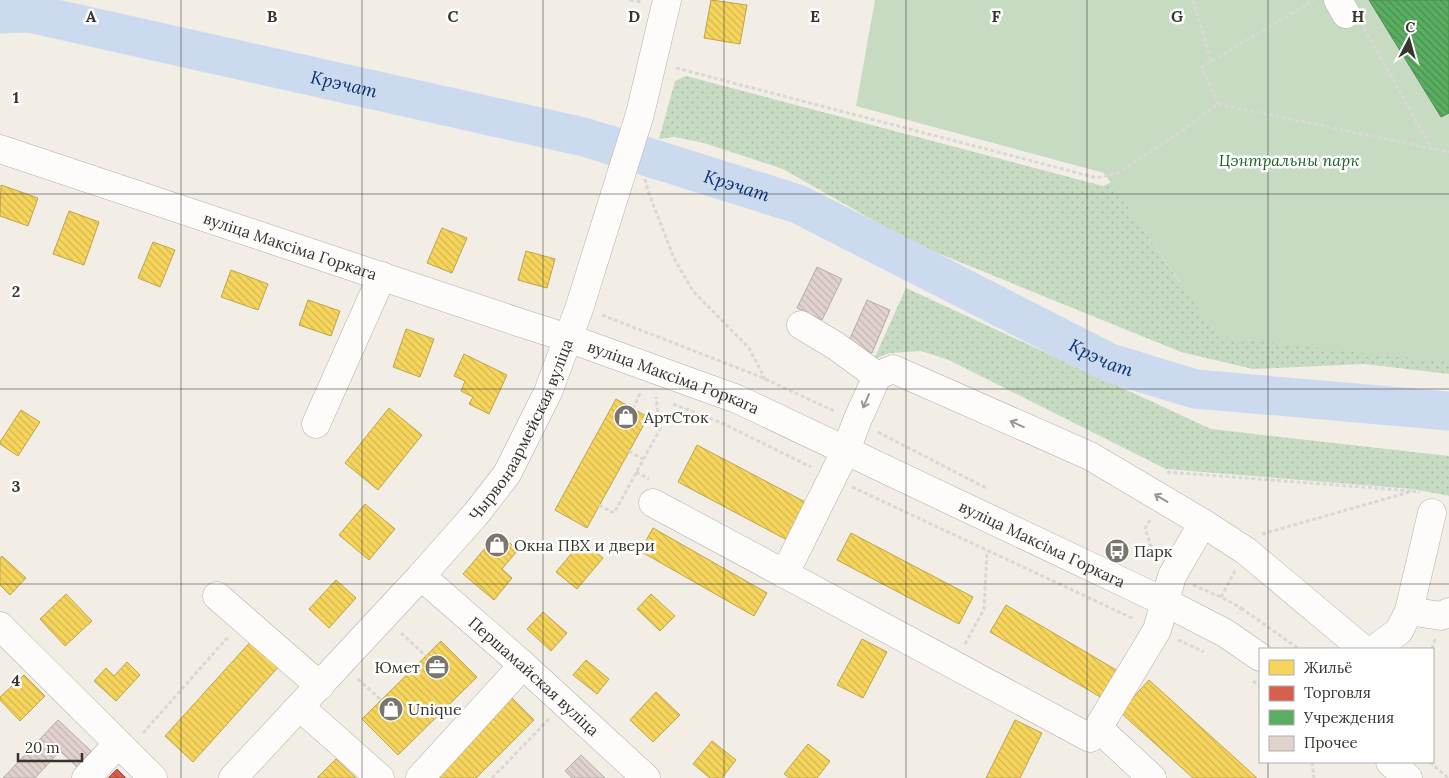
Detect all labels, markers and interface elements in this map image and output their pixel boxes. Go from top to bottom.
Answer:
text: A [86,6,97,26]
text: B [267,6,278,26]
text: C [447,6,459,26]
text: D [628,6,640,26]
text: E [810,6,820,26]
text: F [991,6,1001,26]
text: G [1171,6,1183,26]
text: H [1352,6,1365,26]
north arrow [1384,15,1434,65]
text: С [1405,18,1416,37]
water label: Крэчат [309,65,380,102]
text: 1 [13,87,19,107]
park label: Цэнтральны парк [1219,150,1359,170]
water label: Крэчат [701,164,773,206]
street label: вуліца Максіма Горкага [201,208,380,284]
text: 2 [12,281,20,301]
water label: Крэчат [1066,333,1136,381]
street label: Чырвонаармейская вуліца [464,336,577,525]
street label: вуліца Максіма Горкага [585,336,763,418]
one-way arrow [861,393,871,408]
shop icon: АртСток [613,404,639,430]
place label: АртСток [643,407,709,427]
one-way arrow [1010,418,1025,428]
text: 3 [12,476,21,496]
one-way arrow [1154,493,1169,503]
street label: вуліца Максіма Горкага [956,496,1128,592]
shop icon: Окна ПВХ и двери [484,532,510,558]
place label: Окна ПВХ и двери [514,535,655,555]
bus stop icon: Парк [1104,538,1130,564]
place label: Парк [1134,541,1173,561]
street label: Першамайская вуліца [465,612,603,740]
legend [1259,648,1434,763]
office icon: Юмет [424,654,450,680]
place label: Юмет [374,657,420,677]
text: Жильё [1304,658,1352,677]
text: 4 [12,670,21,690]
text: Торговля [1304,683,1371,702]
shop icon: Unique [378,696,404,722]
place label: Unique [408,699,462,719]
text: Учреждения [1303,708,1394,727]
scale bar [18,730,81,762]
text: Прочее [1304,733,1358,752]
text: 20 m [25,738,60,757]

